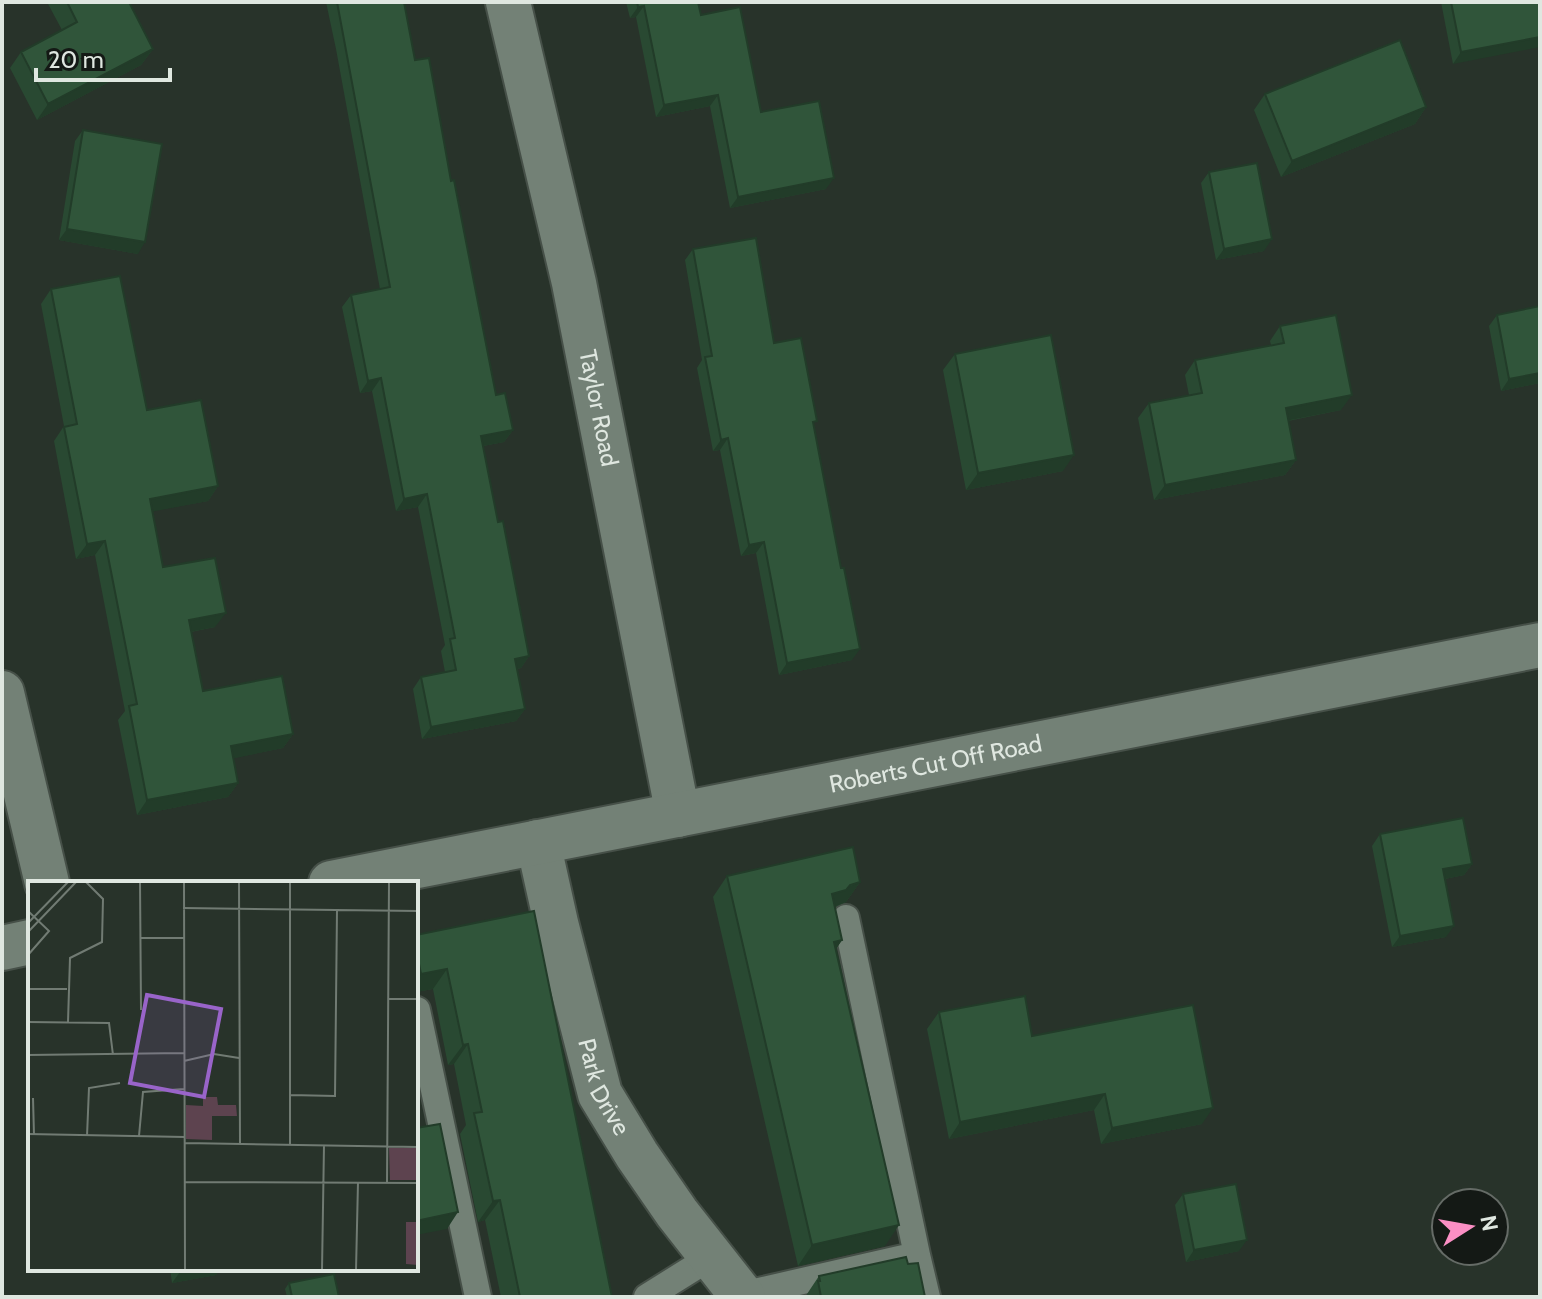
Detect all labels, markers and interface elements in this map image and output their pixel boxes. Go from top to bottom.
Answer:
scale bar [36,32,170,82]
text: 20 m [48,45,104,74]
street label: Taylor Road [573,347,625,469]
street label: Roberts Cut Off Road [826,728,1044,799]
inset map [28,881,418,1271]
street label: Park Drive [572,1035,637,1140]
north arrow [1430,1187,1510,1267]
text: N [1474,1213,1504,1233]

